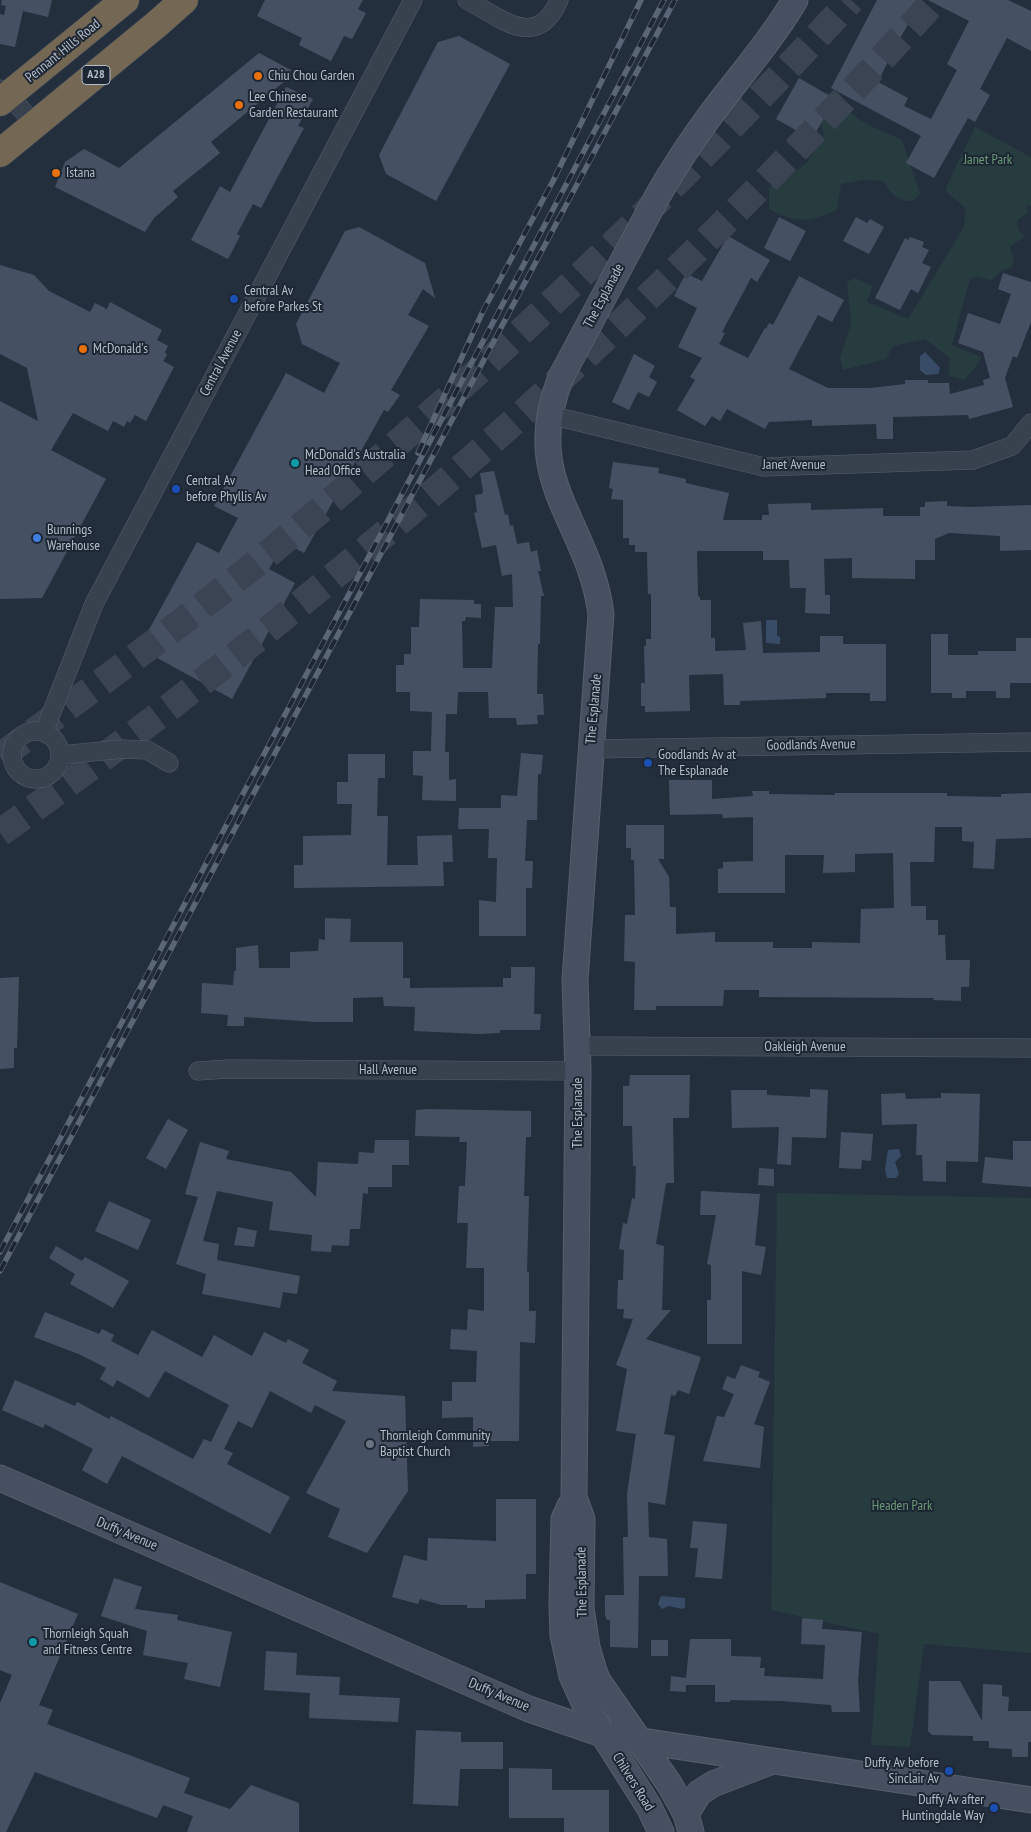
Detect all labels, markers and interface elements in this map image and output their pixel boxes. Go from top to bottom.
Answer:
street label: Pennant Hills Road [22,16,104,86]
road number: A28 [82,66,110,84]
place label: Chiu Chou Garden [268,68,355,84]
marker: Chiu Chou Garden [252,70,264,82]
place label: Lee Chinese Garden Restaurant [249,89,338,121]
marker: Lee Chinese Garden Restaurant [233,99,245,111]
park label: Janet Park [964,152,1012,168]
place label: Istana [66,165,95,181]
marker: Istana [50,167,62,179]
street label: The Esplanade [580,261,628,331]
place label: Central Av before Parkes St [244,283,322,316]
marker: Central Av before Parkes St [228,293,240,305]
street label: Central Avenue [196,327,246,399]
place label: McDonald's [93,341,148,357]
marker: McDonald's [77,343,89,355]
place label: McDonald's Australia Head Office [305,447,405,480]
marker: McDonald's Australia Head Office [289,457,301,469]
street label: Janet Avenue [762,457,826,473]
place label: Central Av before Phyllis Av [186,473,267,506]
marker: Central Av before Phyllis Av [170,483,182,495]
place label: Bunnings Warehouse [47,522,100,554]
marker: Bunnings Warehouse [31,532,43,544]
street label: The Esplanade [583,673,605,745]
street label: Goodlands Avenue [766,736,856,754]
place label: Goodlands Av at The Esplanade [658,747,736,780]
marker: Goodlands Av at The Esplanade [642,757,654,769]
street label: Oakleigh Avenue [764,1039,846,1055]
street label: Hall Avenue [359,1062,417,1078]
street label: The Esplanade [570,1078,586,1148]
place label: Thornleigh Community Baptist Church [380,1428,490,1460]
marker: Thornleigh Community Baptist Church [364,1438,376,1450]
park label: Headen Park [872,1498,932,1514]
street label: Duffy Avenue [94,1514,160,1554]
street label: The Esplanade [573,1547,591,1617]
place label: Thornleigh Squah and Fitness Centre [43,1626,132,1658]
marker: Thornleigh Squah and Fitness Centre [27,1636,39,1648]
street label: Duffy Avenue [466,1675,532,1715]
street label: Chilvers Road [609,1750,657,1814]
place label: Duffy Av before Sinclair Av [865,1755,939,1788]
marker: Duffy Av before Sinclair Av [943,1765,955,1777]
place label: Duffy Av after Huntingdale Way [902,1792,984,1824]
marker: Duffy Av after Huntingdale Way [988,1802,1000,1814]

